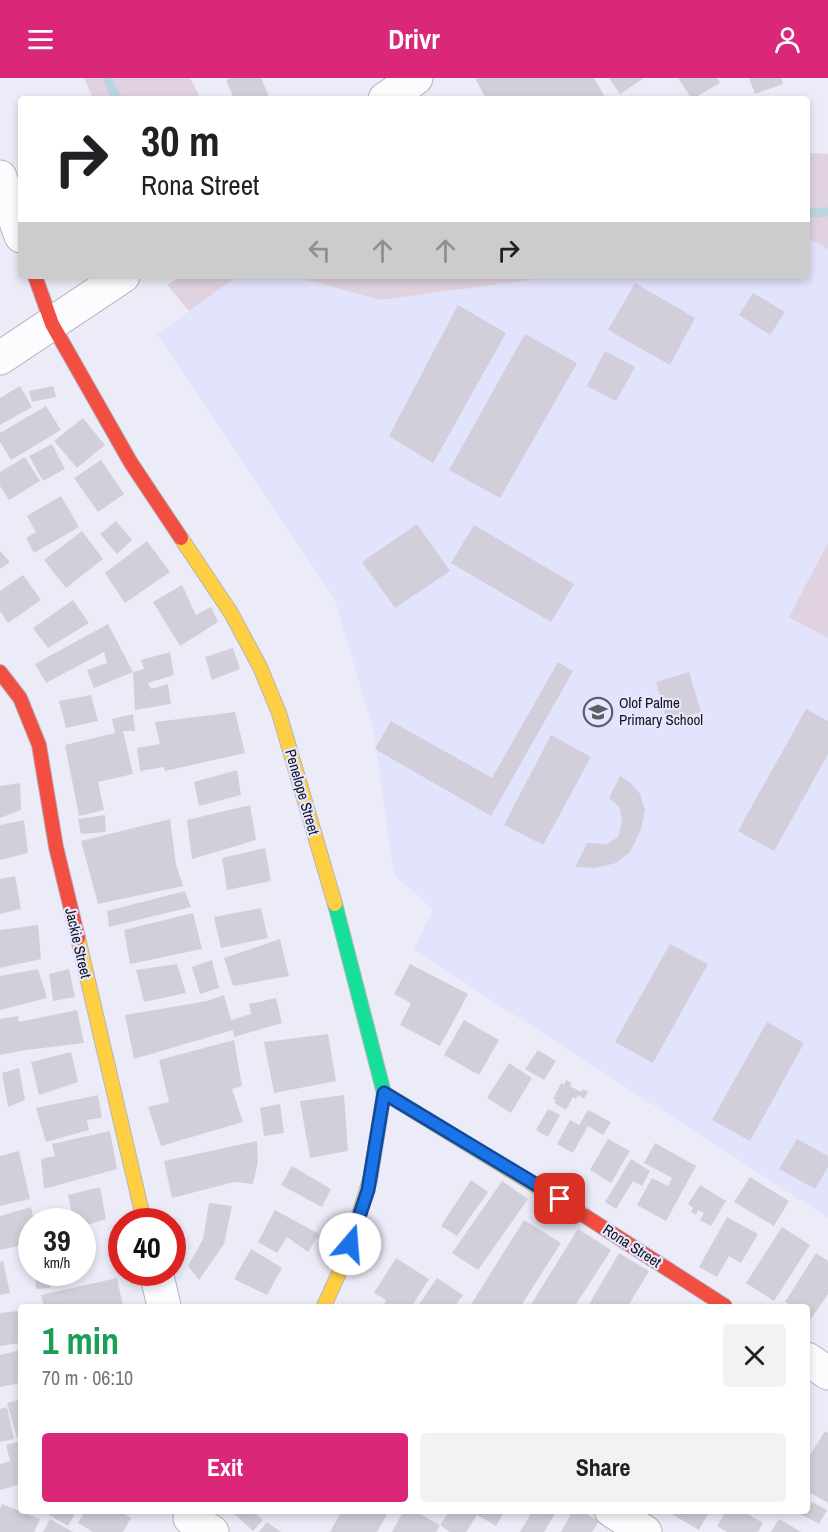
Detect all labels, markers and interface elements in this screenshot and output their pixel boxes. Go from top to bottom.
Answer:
text: Drivr [388,21,440,57]
icon: menu [24,23,57,56]
icon: person [771,23,804,56]
text: 30 m [141,113,220,169]
icon: right [42,120,120,198]
text: Rona Street [141,167,259,203]
icon: left [303,234,336,267]
icon: ahead [366,234,399,267]
icon: ahead [429,234,462,267]
icon: right [492,234,525,267]
place label: Olof Palme Primary School [619,692,703,730]
school or university icon: Olof Palme Primary School [582,696,614,728]
street label: Penelope Street [280,747,325,838]
street label: Jackie Street [60,906,97,981]
pin [534,1173,585,1224]
icon: arrive [543,1182,576,1215]
speed limit sign: 40 [108,1208,186,1286]
position arrow [318,1212,382,1276]
street label: Rona Street [599,1219,666,1273]
text: 39 [43,1220,71,1260]
text: km/h [44,1252,70,1273]
text: 1 min [42,1317,119,1365]
button: close [723,1324,786,1387]
text: 70 m · 06:10 [42,1364,133,1391]
button: Exit [42,1433,408,1502]
button: Share [420,1433,786,1502]

